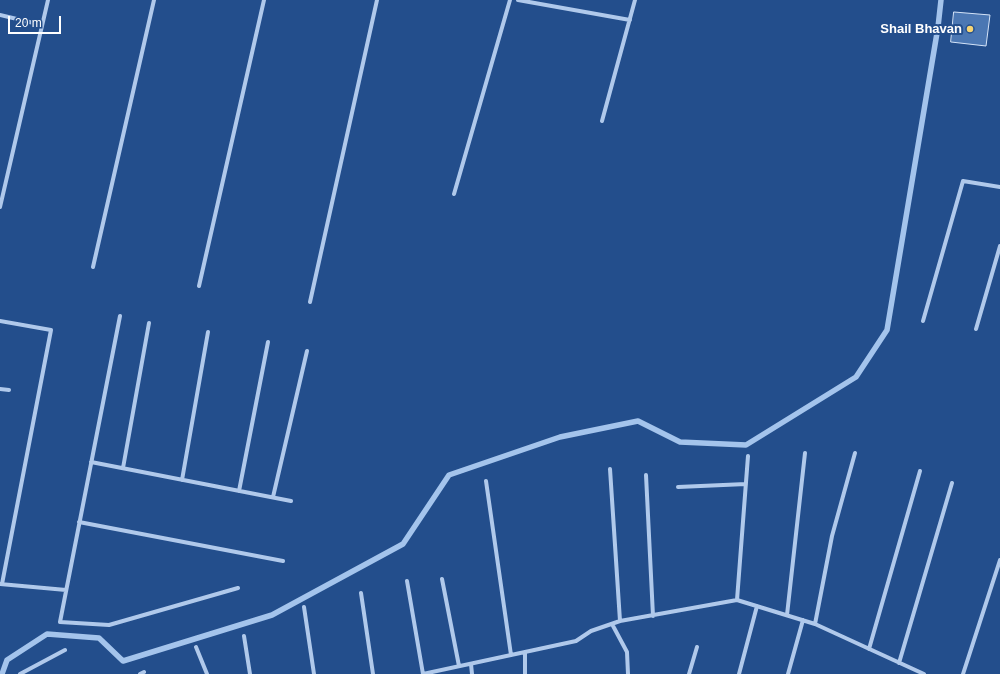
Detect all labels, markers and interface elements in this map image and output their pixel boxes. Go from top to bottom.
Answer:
scale bar [10,8,63,34]
text: 20 m [15,16,42,30]
place label: Shail Bhavan [880,21,962,37]
marker: Shail Bhavan [965,24,975,34]

